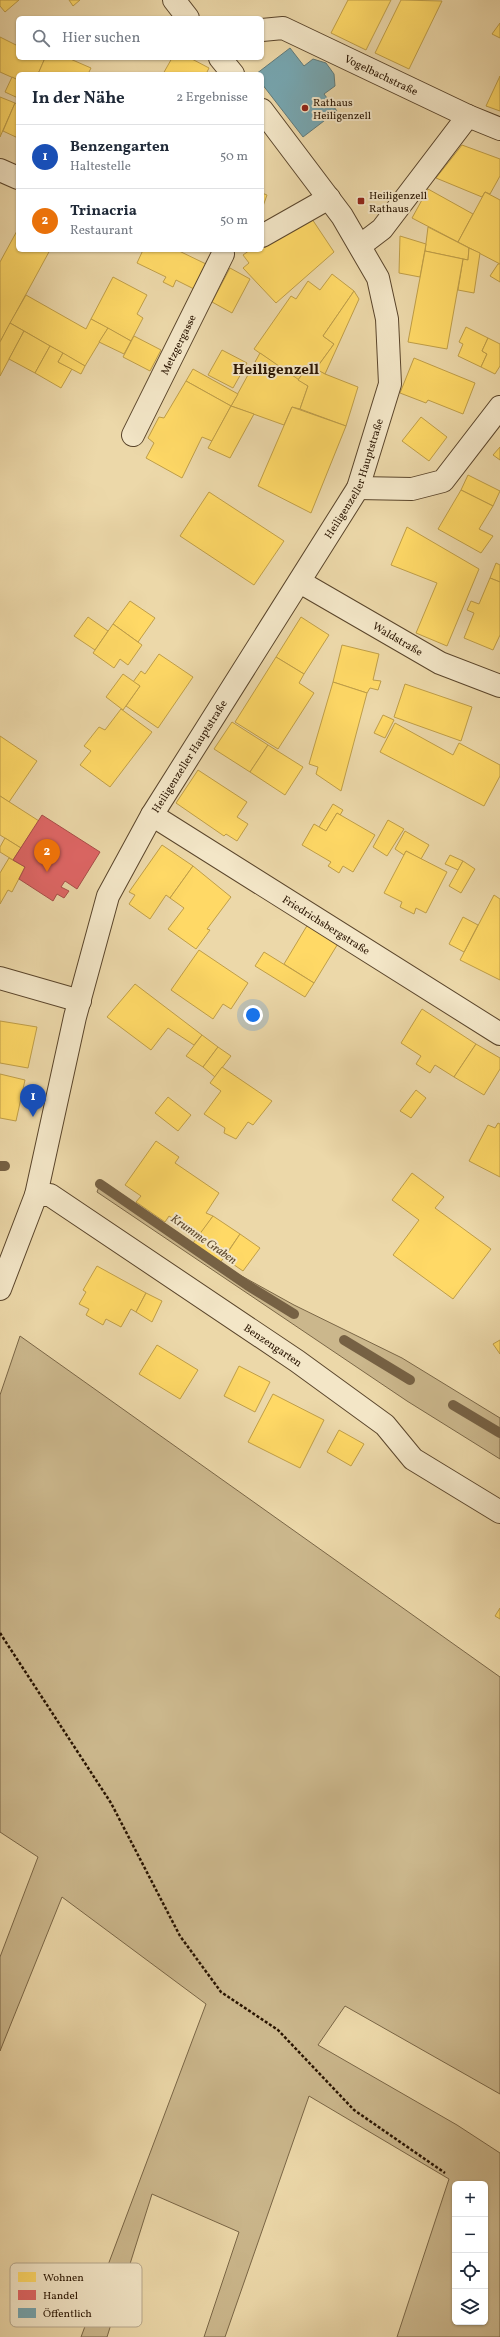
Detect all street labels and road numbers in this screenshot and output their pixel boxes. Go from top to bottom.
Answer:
street label: Vogelbachstraße [341,52,420,100]
street label: Metzgergasse [158,312,201,378]
street label: Heiligenzeller Hauptstraße [322,417,388,542]
street label: Waldstraße [369,619,425,660]
street label: Heiligenzeller Hauptstraße [149,698,232,816]
street label: Friedrichsbergstraße [279,893,372,959]
street label: Benzengarten [240,1321,305,1371]

